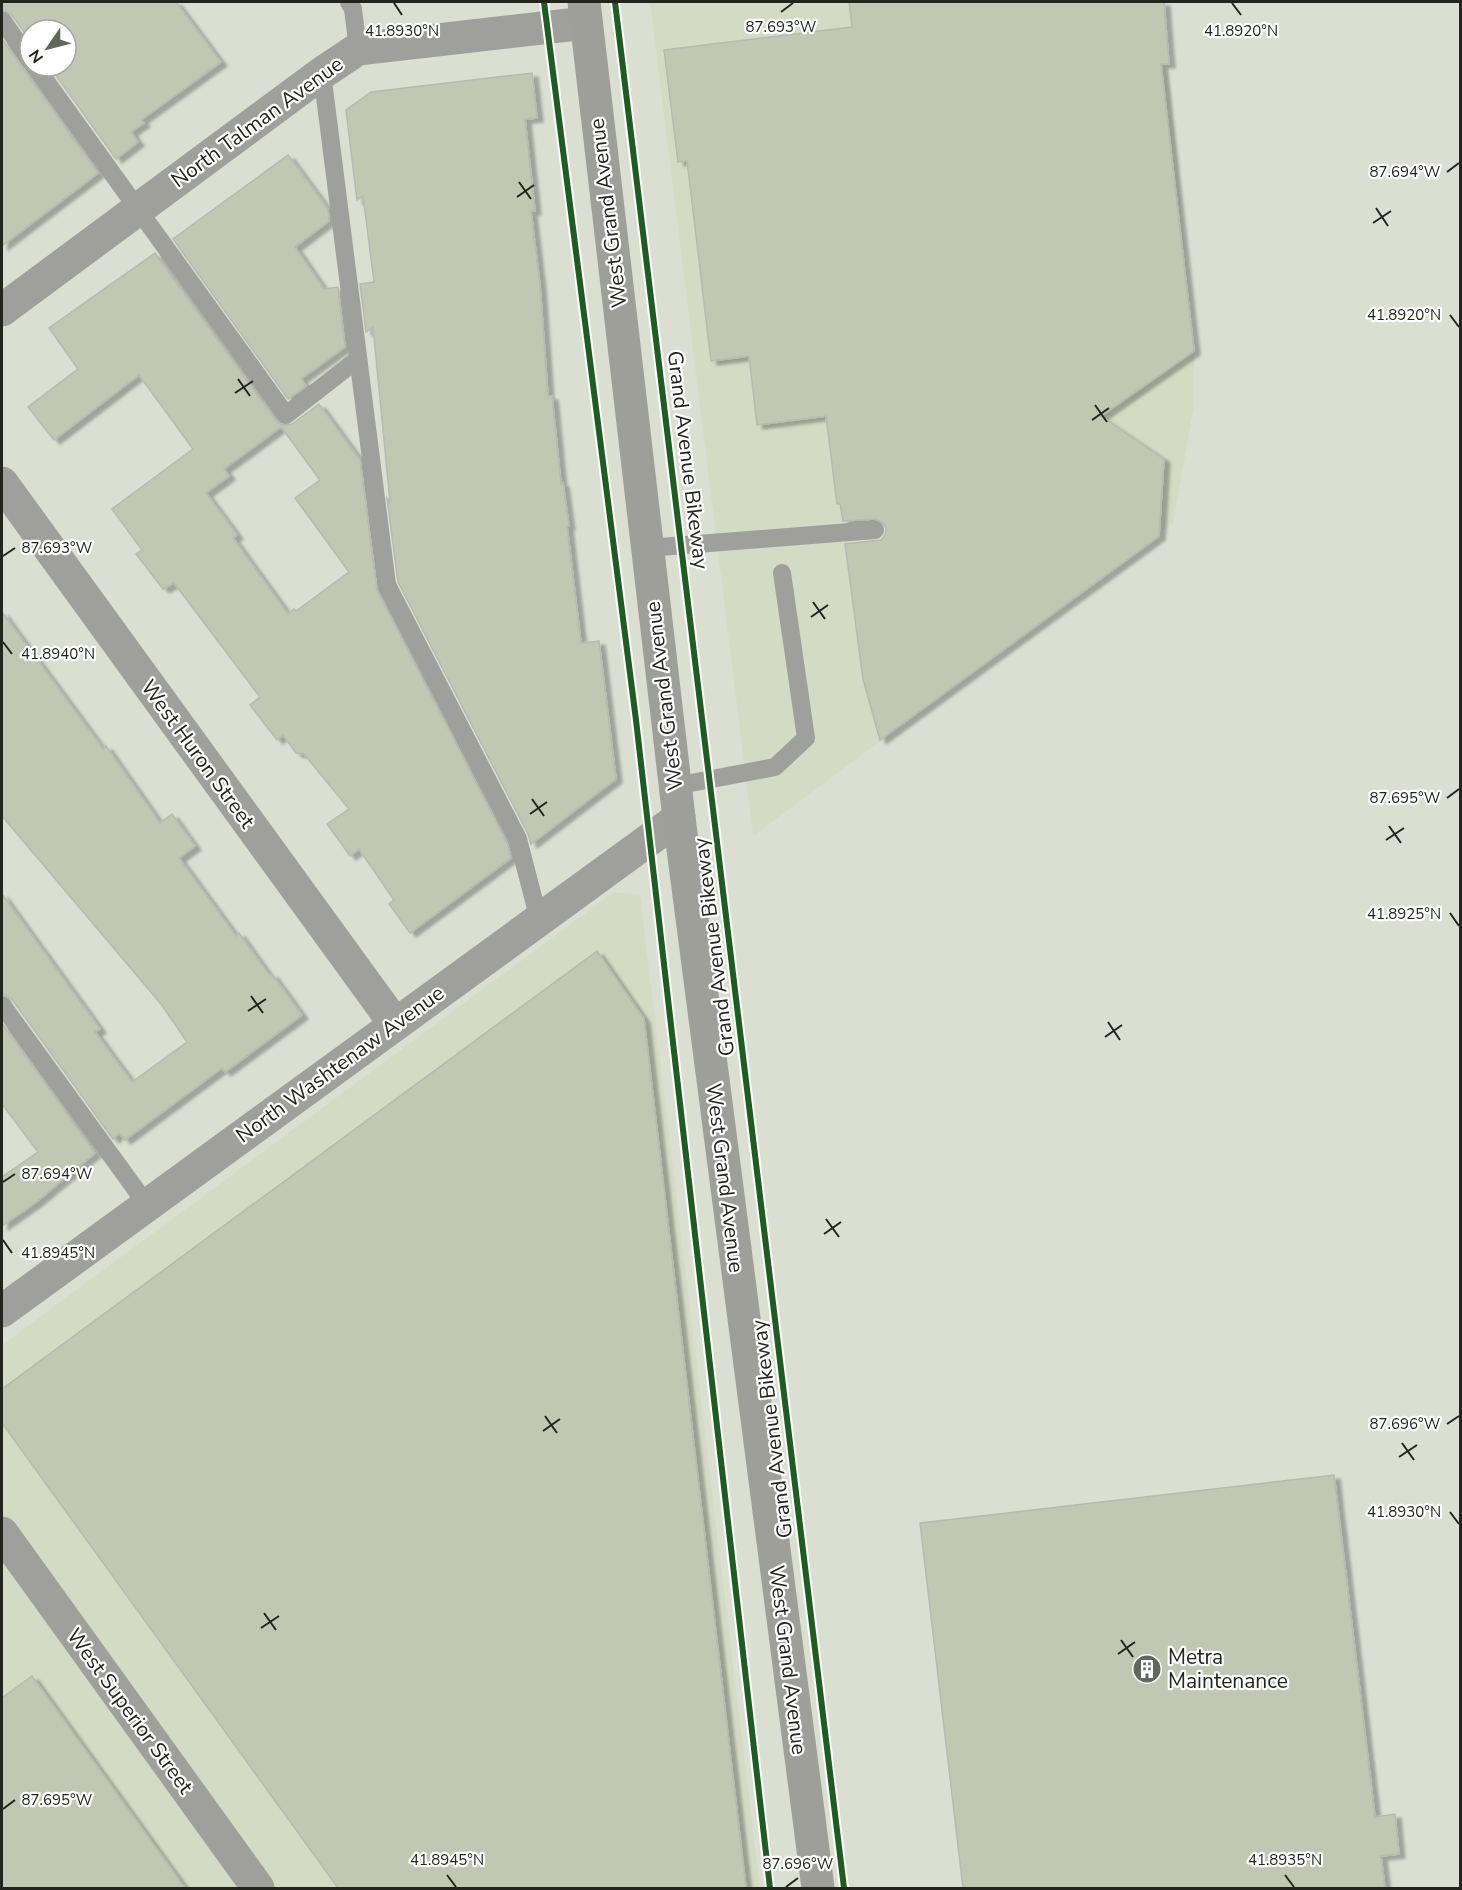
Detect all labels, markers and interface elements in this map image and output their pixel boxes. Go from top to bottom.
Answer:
text: 87.693°W [746,17,817,37]
north arrow [18,18,78,78]
text: 41.8930°N [365,21,439,41]
text: 41.8920°N [1204,21,1278,41]
text: N [24,45,49,67]
street label: North Talman Avenue [165,50,349,194]
street label: West Grand Avenue [582,117,634,309]
text: 87.694°W [1370,162,1441,182]
text: 41.8920°N [1367,305,1441,325]
street label: Grand Avenue Bikeway [661,349,715,571]
text: 87.693°W [22,538,93,558]
street label: West Grand Avenue [638,600,690,792]
text: 41.8940°N [21,644,95,664]
street label: West Huron Street [135,674,262,834]
text: 87.695°W [1370,788,1441,808]
street label: Grand Avenue Bikeway [687,836,741,1058]
text: 41.8925°N [1367,904,1441,924]
street label: North Washtenaw Avenue [230,979,450,1149]
street label: West Grand Avenue [699,1082,751,1274]
text: 87.694°W [22,1164,93,1184]
text: 41.8945°N [21,1243,95,1263]
street label: Grand Avenue Bikeway [745,1318,799,1540]
text: 87.696°W [1370,1414,1441,1434]
text: 41.8930°N [1367,1502,1441,1522]
street label: West Grand Avenue [762,1564,814,1756]
street label: West Superior Street [60,1623,200,1800]
place label: Metra Maintenance [1168,1643,1288,1695]
building icon: Metra Maintenance [1131,1653,1163,1685]
text: 87.695°W [22,1790,93,1810]
text: 41.8945°N [410,1850,484,1870]
text: 41.8935°N [1248,1850,1322,1870]
text: 87.696°W [763,1854,834,1874]

